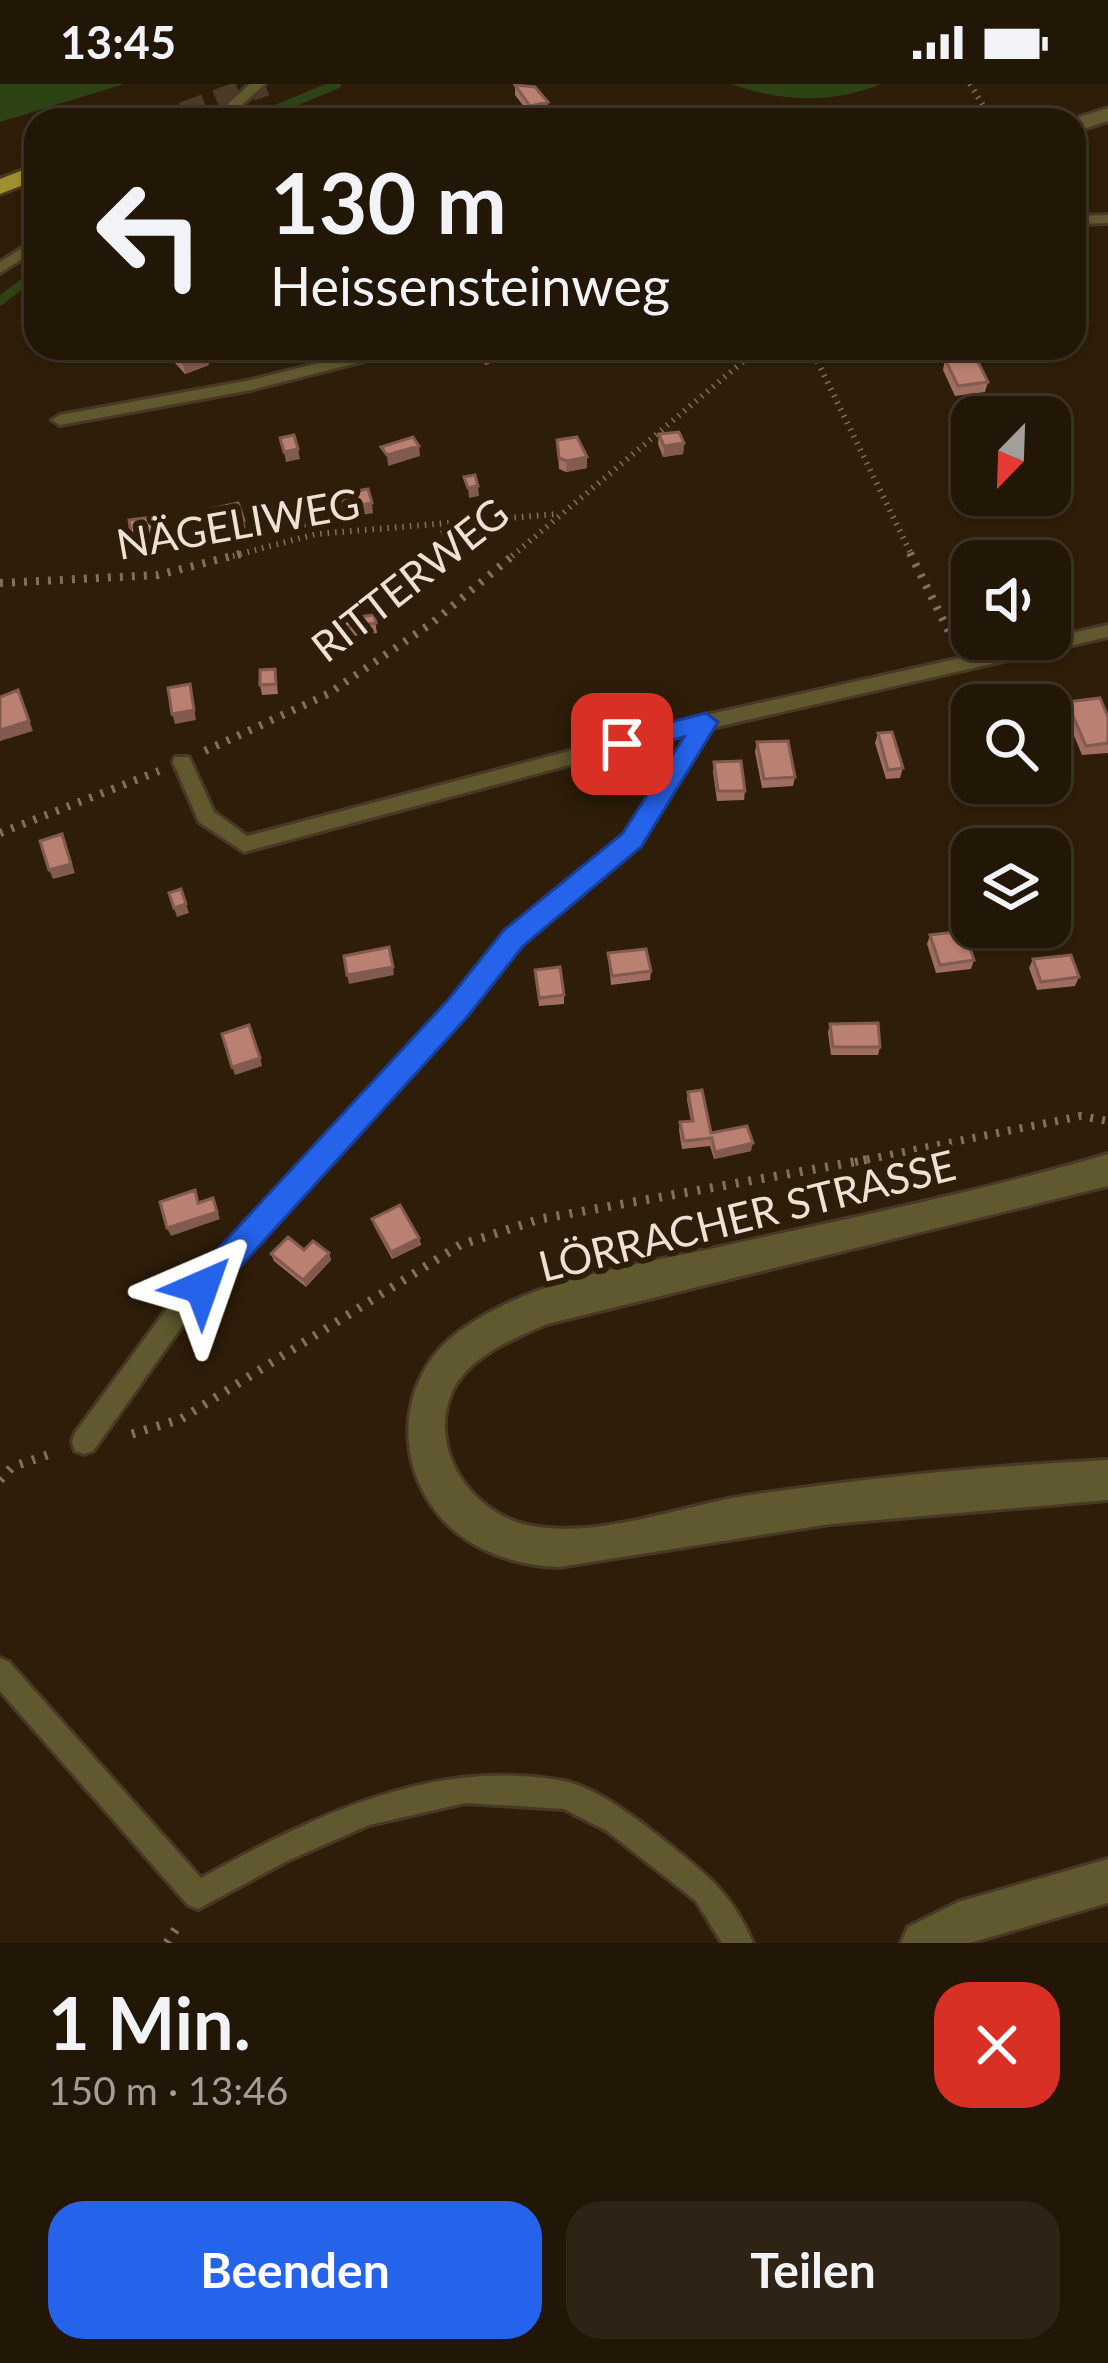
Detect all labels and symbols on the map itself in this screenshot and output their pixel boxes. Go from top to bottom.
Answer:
north arrow [951,396,1071,516]
street label: NÄGELIWEG [112,477,363,569]
street label: RITTERWEG [301,487,518,671]
pin [571,693,673,795]
street label: LÖRRACHER STRASSE [533,1139,960,1291]
position arrow [139,1224,265,1350]

